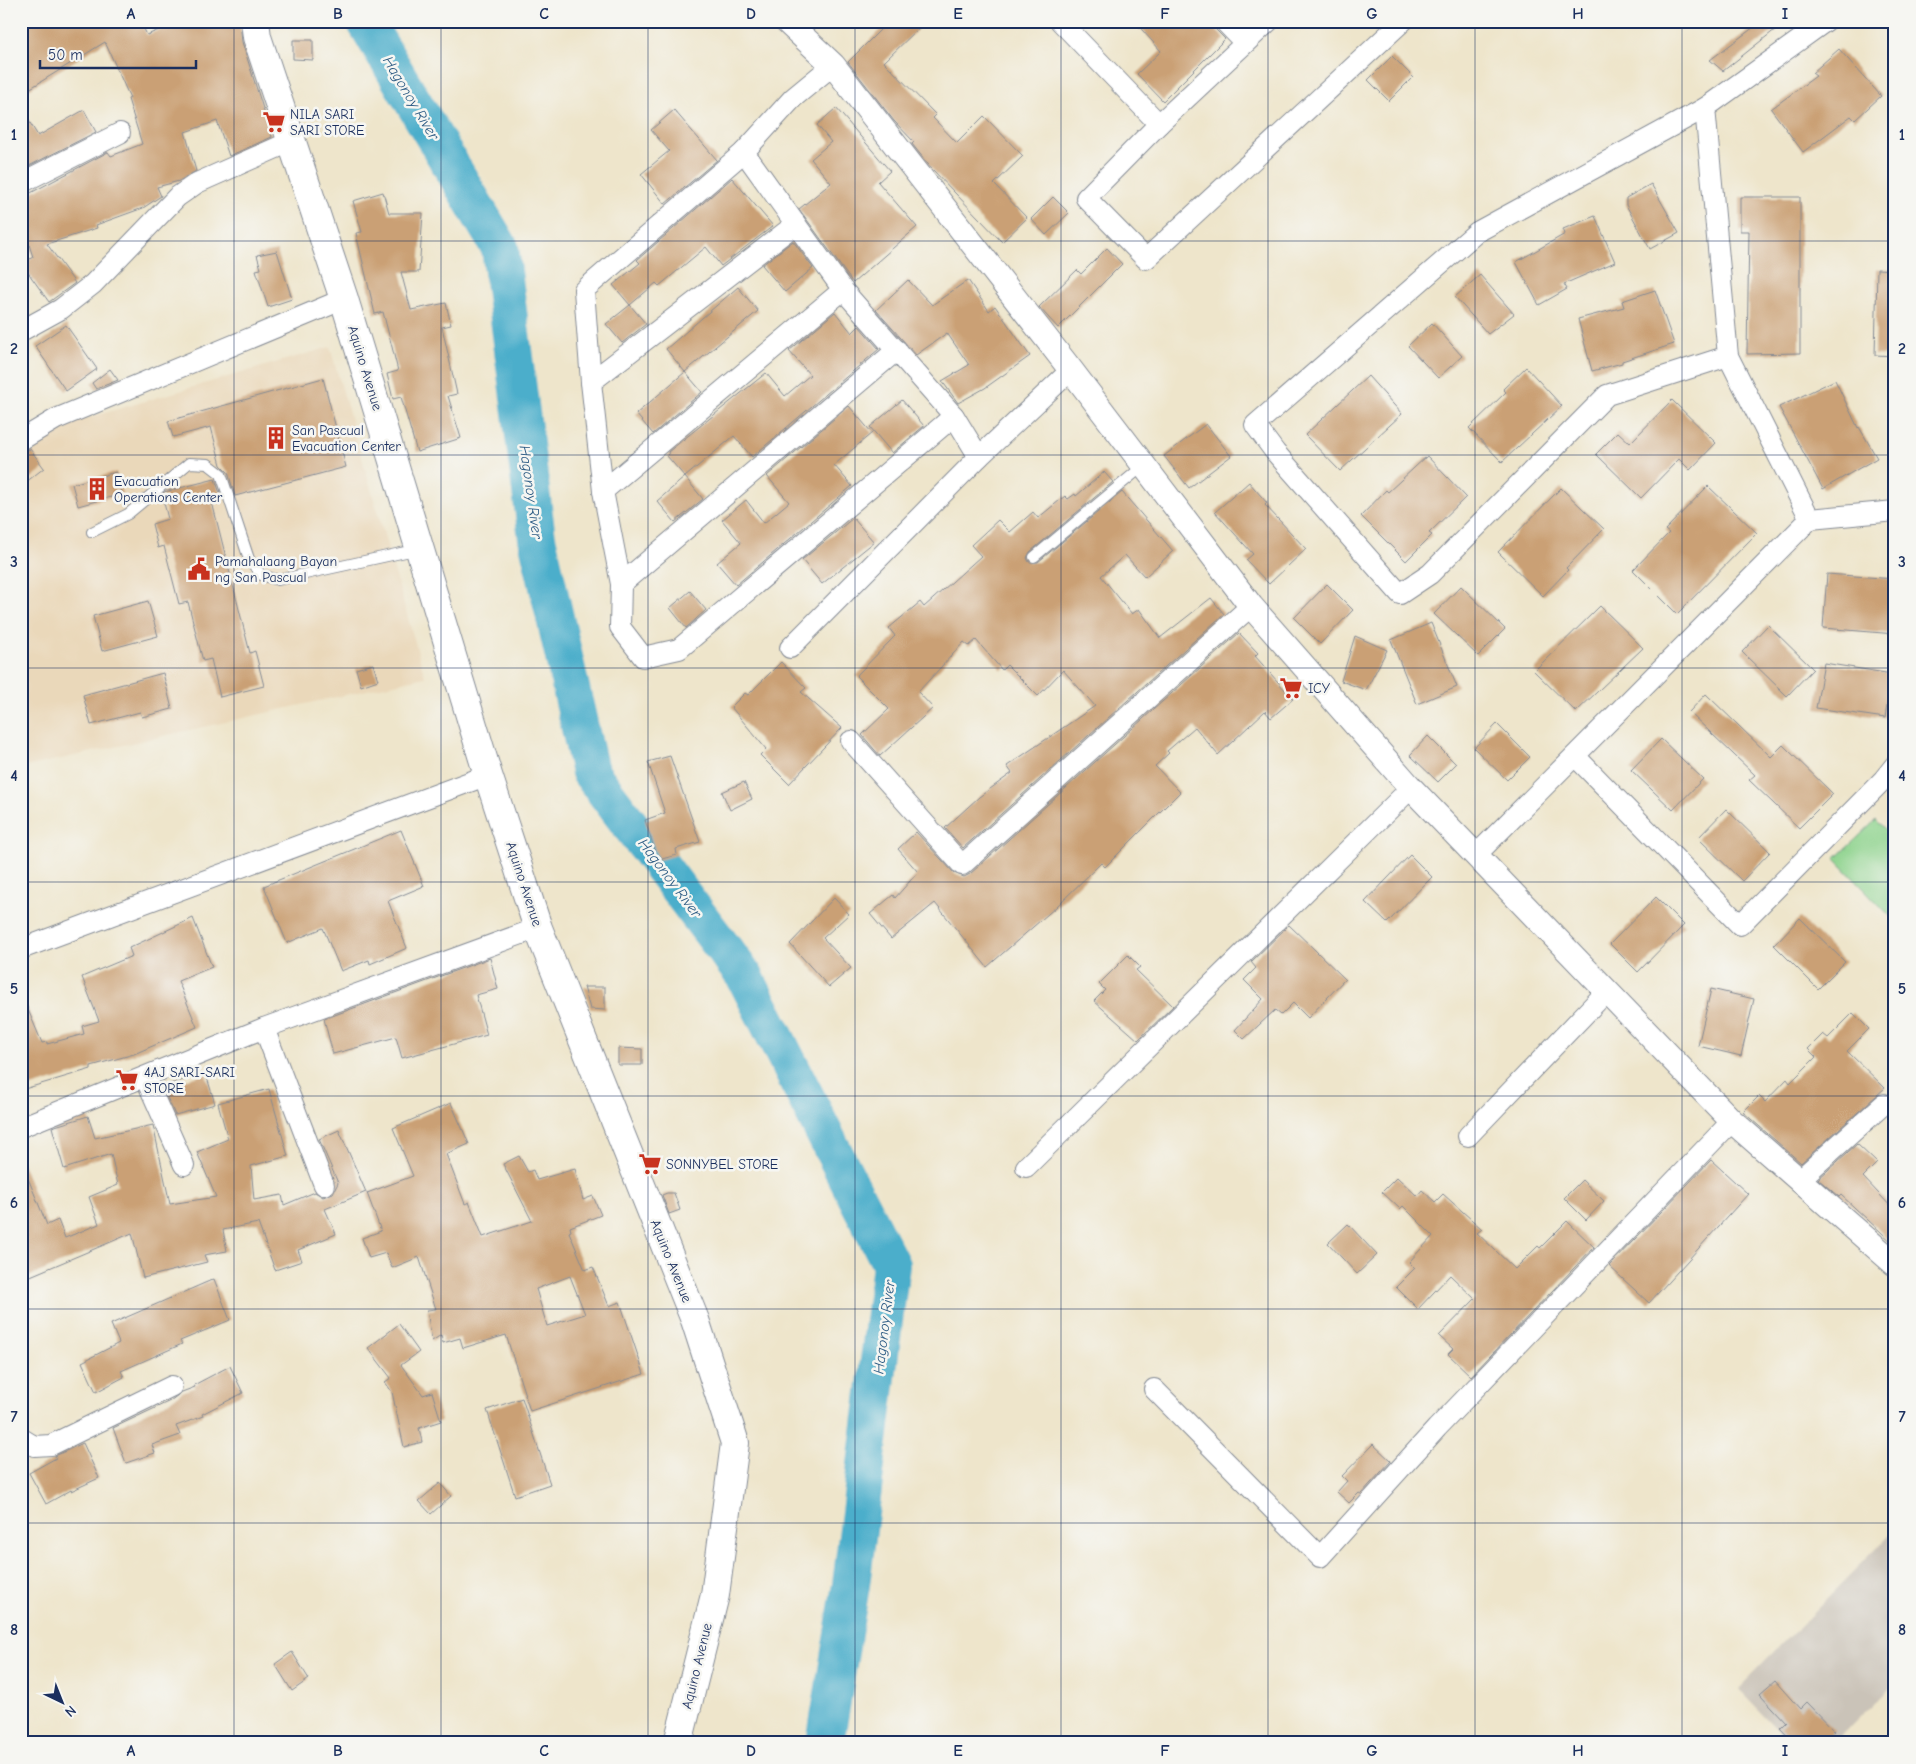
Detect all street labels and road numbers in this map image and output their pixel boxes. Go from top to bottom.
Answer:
street label: Aquino Avenue [344,323,386,413]
street label: Aquino Avenue [502,839,546,929]
street label: Aquino Avenue [647,1217,695,1305]
street label: Aquino Avenue [678,1621,716,1711]

